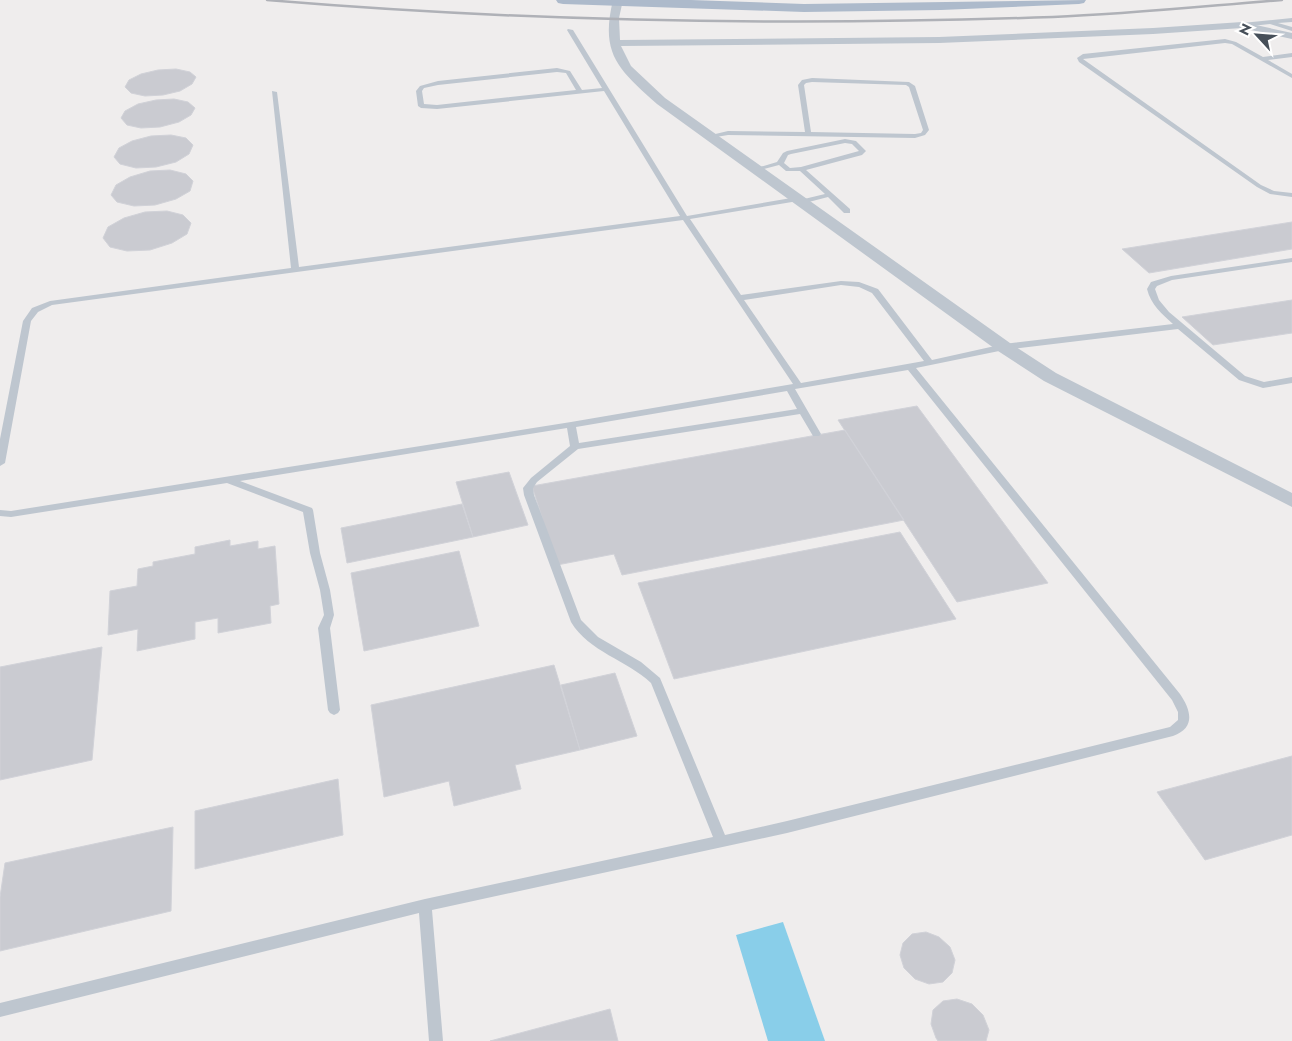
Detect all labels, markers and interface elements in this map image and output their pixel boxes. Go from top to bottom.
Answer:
north arrow [1232,10,1282,60]
text: N [1234,20,1257,39]

